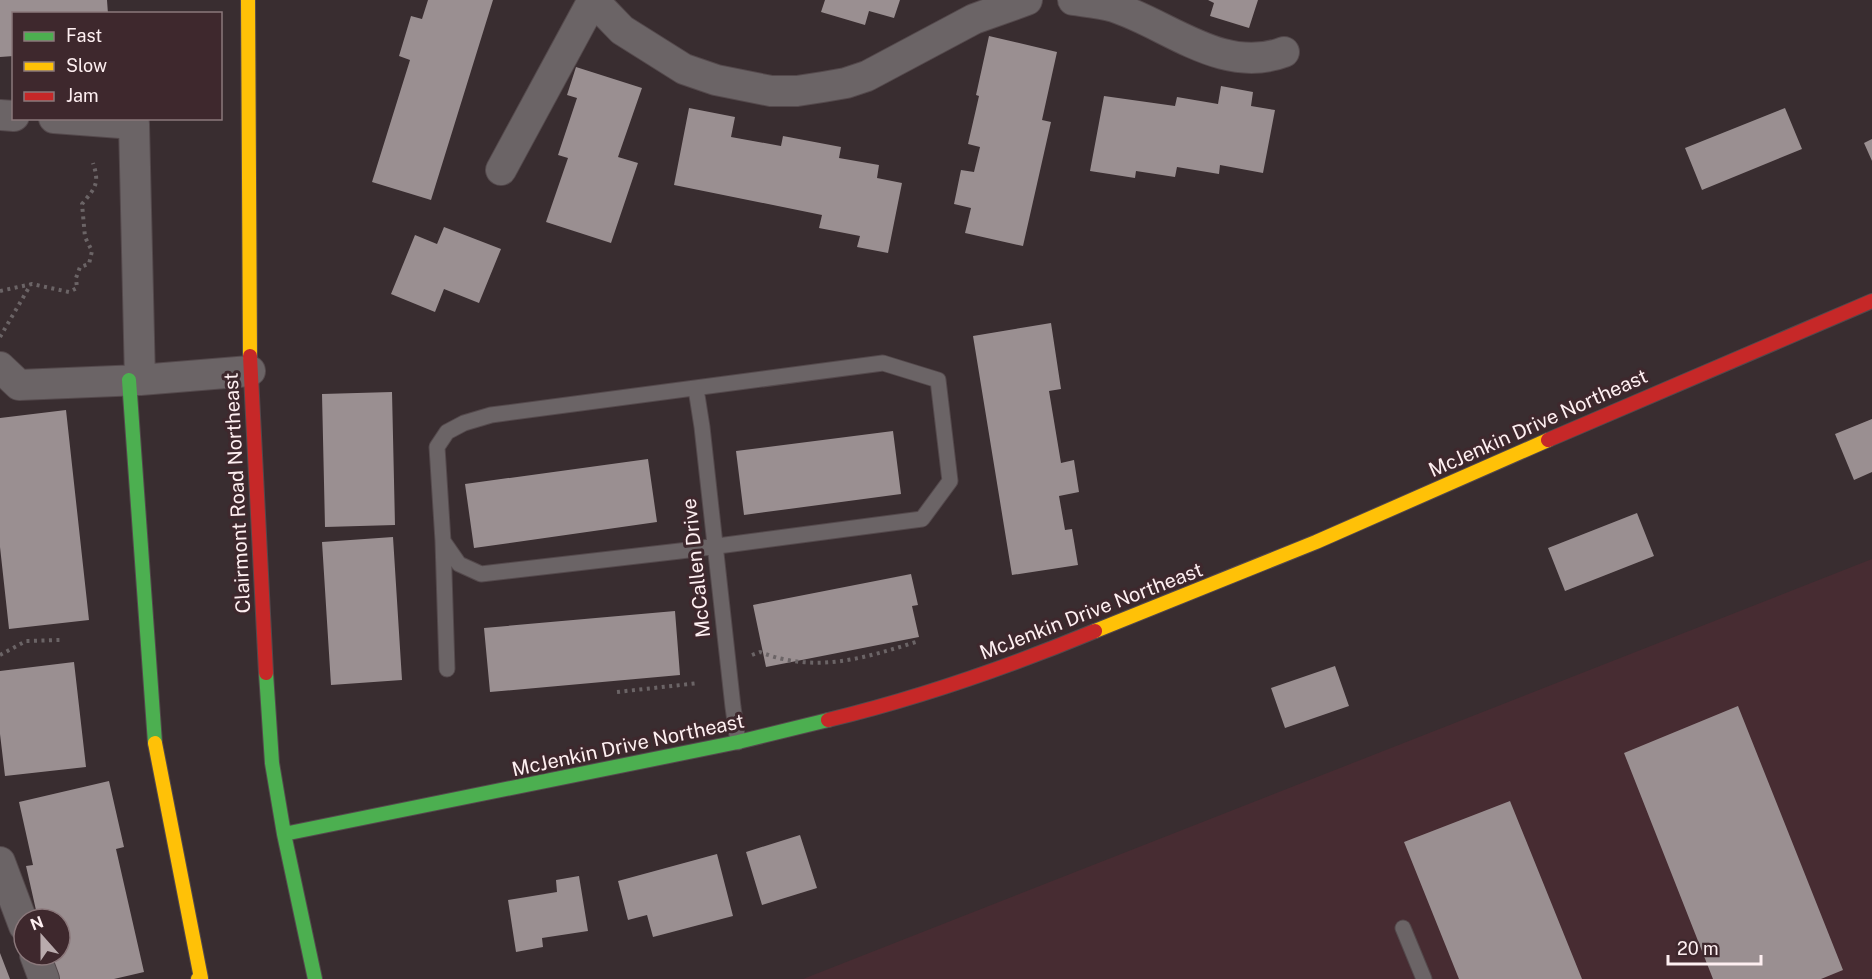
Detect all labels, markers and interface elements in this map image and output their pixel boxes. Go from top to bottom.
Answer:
legend [12,12,222,120]
text: Fast [66,25,102,46]
text: Slow [66,55,107,76]
text: Jam [66,85,99,106]
street label: McJenkin Drive Northeast [1425,364,1651,482]
street label: Clairmont Road Northeast [219,372,255,614]
street label: McCallen Drive [677,497,715,639]
street label: McJenkin Drive Northeast [976,557,1206,665]
street label: McJenkin Drive Northeast [510,709,746,781]
north arrow [12,907,72,967]
text: N [28,912,46,935]
scale bar [1668,928,1761,966]
text: 20 m [1677,938,1719,959]

